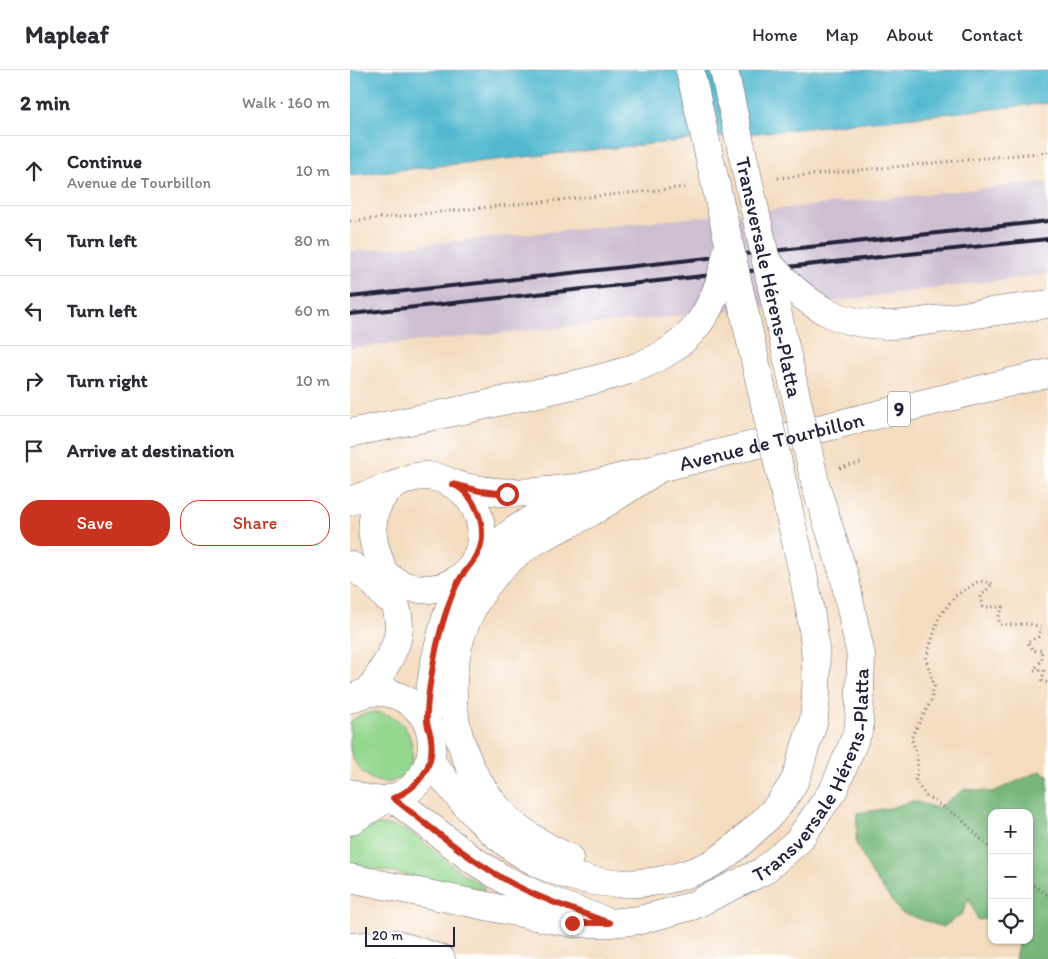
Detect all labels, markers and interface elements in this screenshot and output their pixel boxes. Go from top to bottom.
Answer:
text: Mapleaf [25,20,109,49]
text: Home [752,24,798,46]
text: Map [826,24,859,46]
text: About [887,24,933,46]
text: Contact [961,24,1023,46]
text: 2 min [20,90,70,115]
text: Walk · 160 m [242,93,330,112]
text: Continue [67,150,142,173]
street label: Transversale Hérens-Platta [731,154,808,400]
icon: ahead [20,157,48,185]
text: 10 m [296,161,330,180]
text: Avenue de Tourbillon [67,173,211,192]
icon: left [20,227,48,255]
text: Turn left [67,229,137,252]
text: 80 m [294,231,330,250]
icon: left [20,297,48,325]
text: Turn left [67,299,137,322]
text: 60 m [295,301,330,320]
icon: right [20,367,48,395]
text: Turn right [67,369,148,392]
text: 10 m [296,371,330,390]
road number: 9 [888,392,910,426]
street label: Avenue de Tourbillon [676,406,866,475]
icon: arrive [20,437,48,465]
text: Arrive at destination [67,439,234,462]
route start [496,483,519,506]
button: Save [20,500,170,546]
button: Share [180,500,330,546]
street label: Transversale Hérens-Platta [748,668,873,887]
map controls [988,809,1033,944]
button: + [988,809,1033,854]
button: − [988,854,1033,899]
button: locate [988,899,1033,944]
route end [561,912,584,935]
scale bar [365,924,455,947]
text: 20 m [372,927,403,944]

